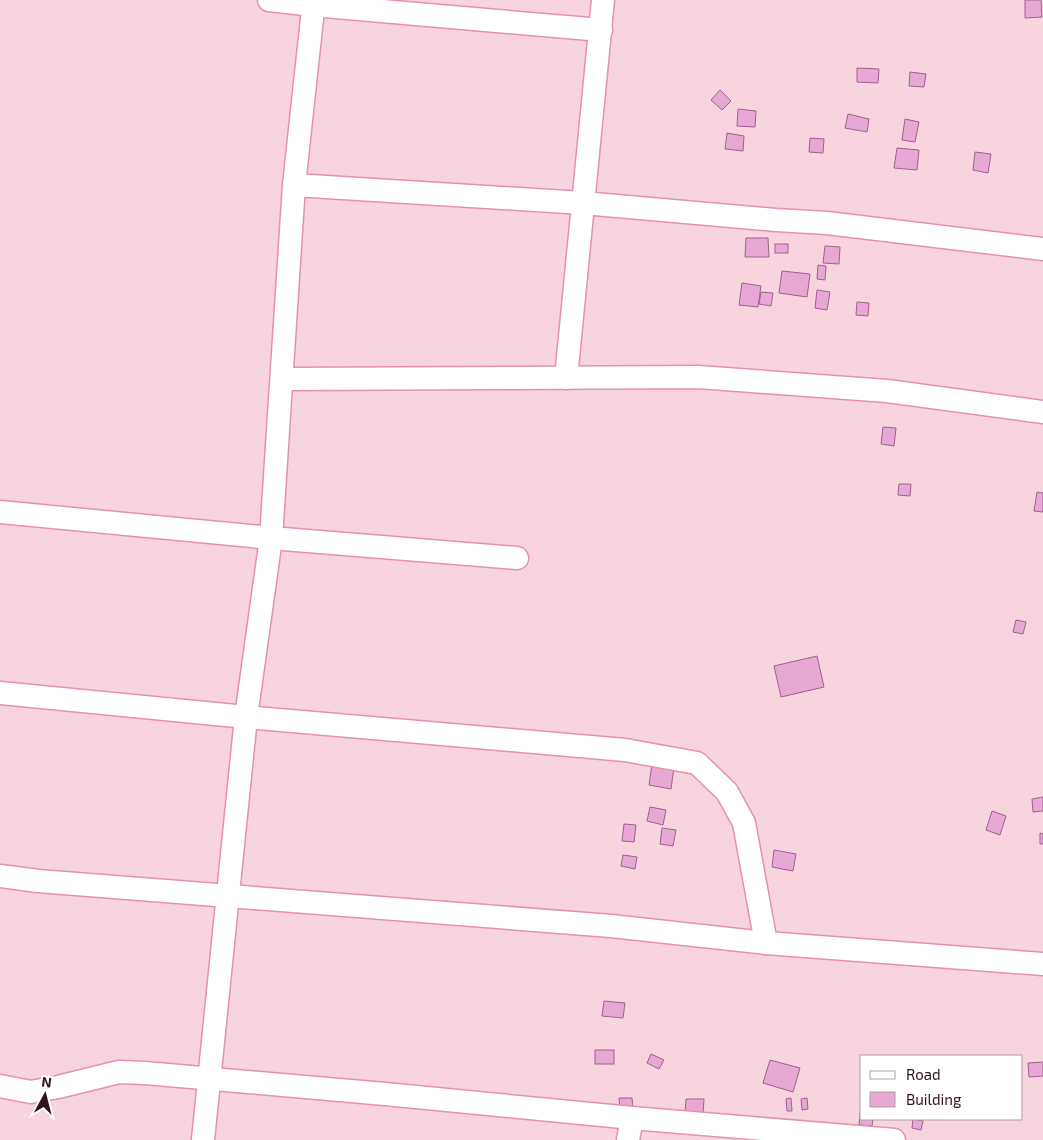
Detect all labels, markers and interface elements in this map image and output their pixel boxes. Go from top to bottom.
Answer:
legend [860,1055,1023,1120]
text: Road [906,1065,941,1083]
north arrow [20,1070,70,1120]
text: N [41,1073,53,1091]
text: Building [906,1090,962,1108]

